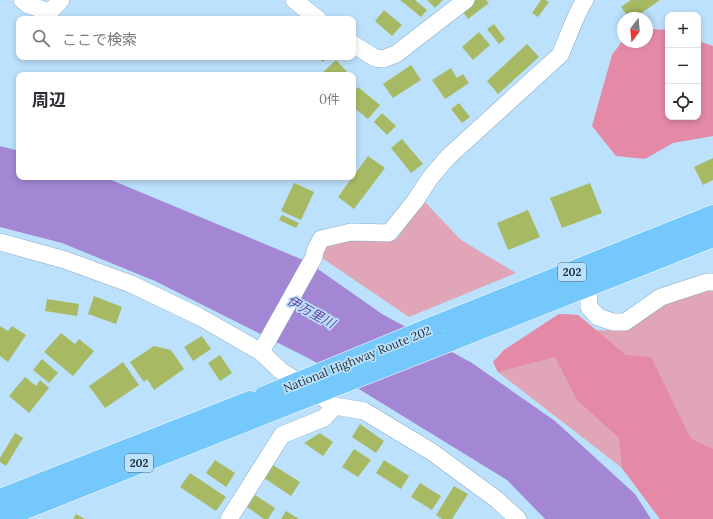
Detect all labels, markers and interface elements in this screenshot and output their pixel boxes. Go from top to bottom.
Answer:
north arrow [617,12,653,48]
map controls [665,12,701,120]
button: + [665,12,701,48]
search box [16,16,356,60]
icon: search [30,27,52,49]
text: ここで検索 [62,30,137,49]
button: − [665,48,701,84]
button: locate [665,84,701,120]
text: 周辺 [32,89,66,111]
text: 0件 [319,91,340,108]
road number: 202 [558,263,586,281]
water label: 伊万里川 [284,292,340,333]
street label: National Highway Route 202 [281,322,433,396]
road number: 202 [125,454,153,472]

